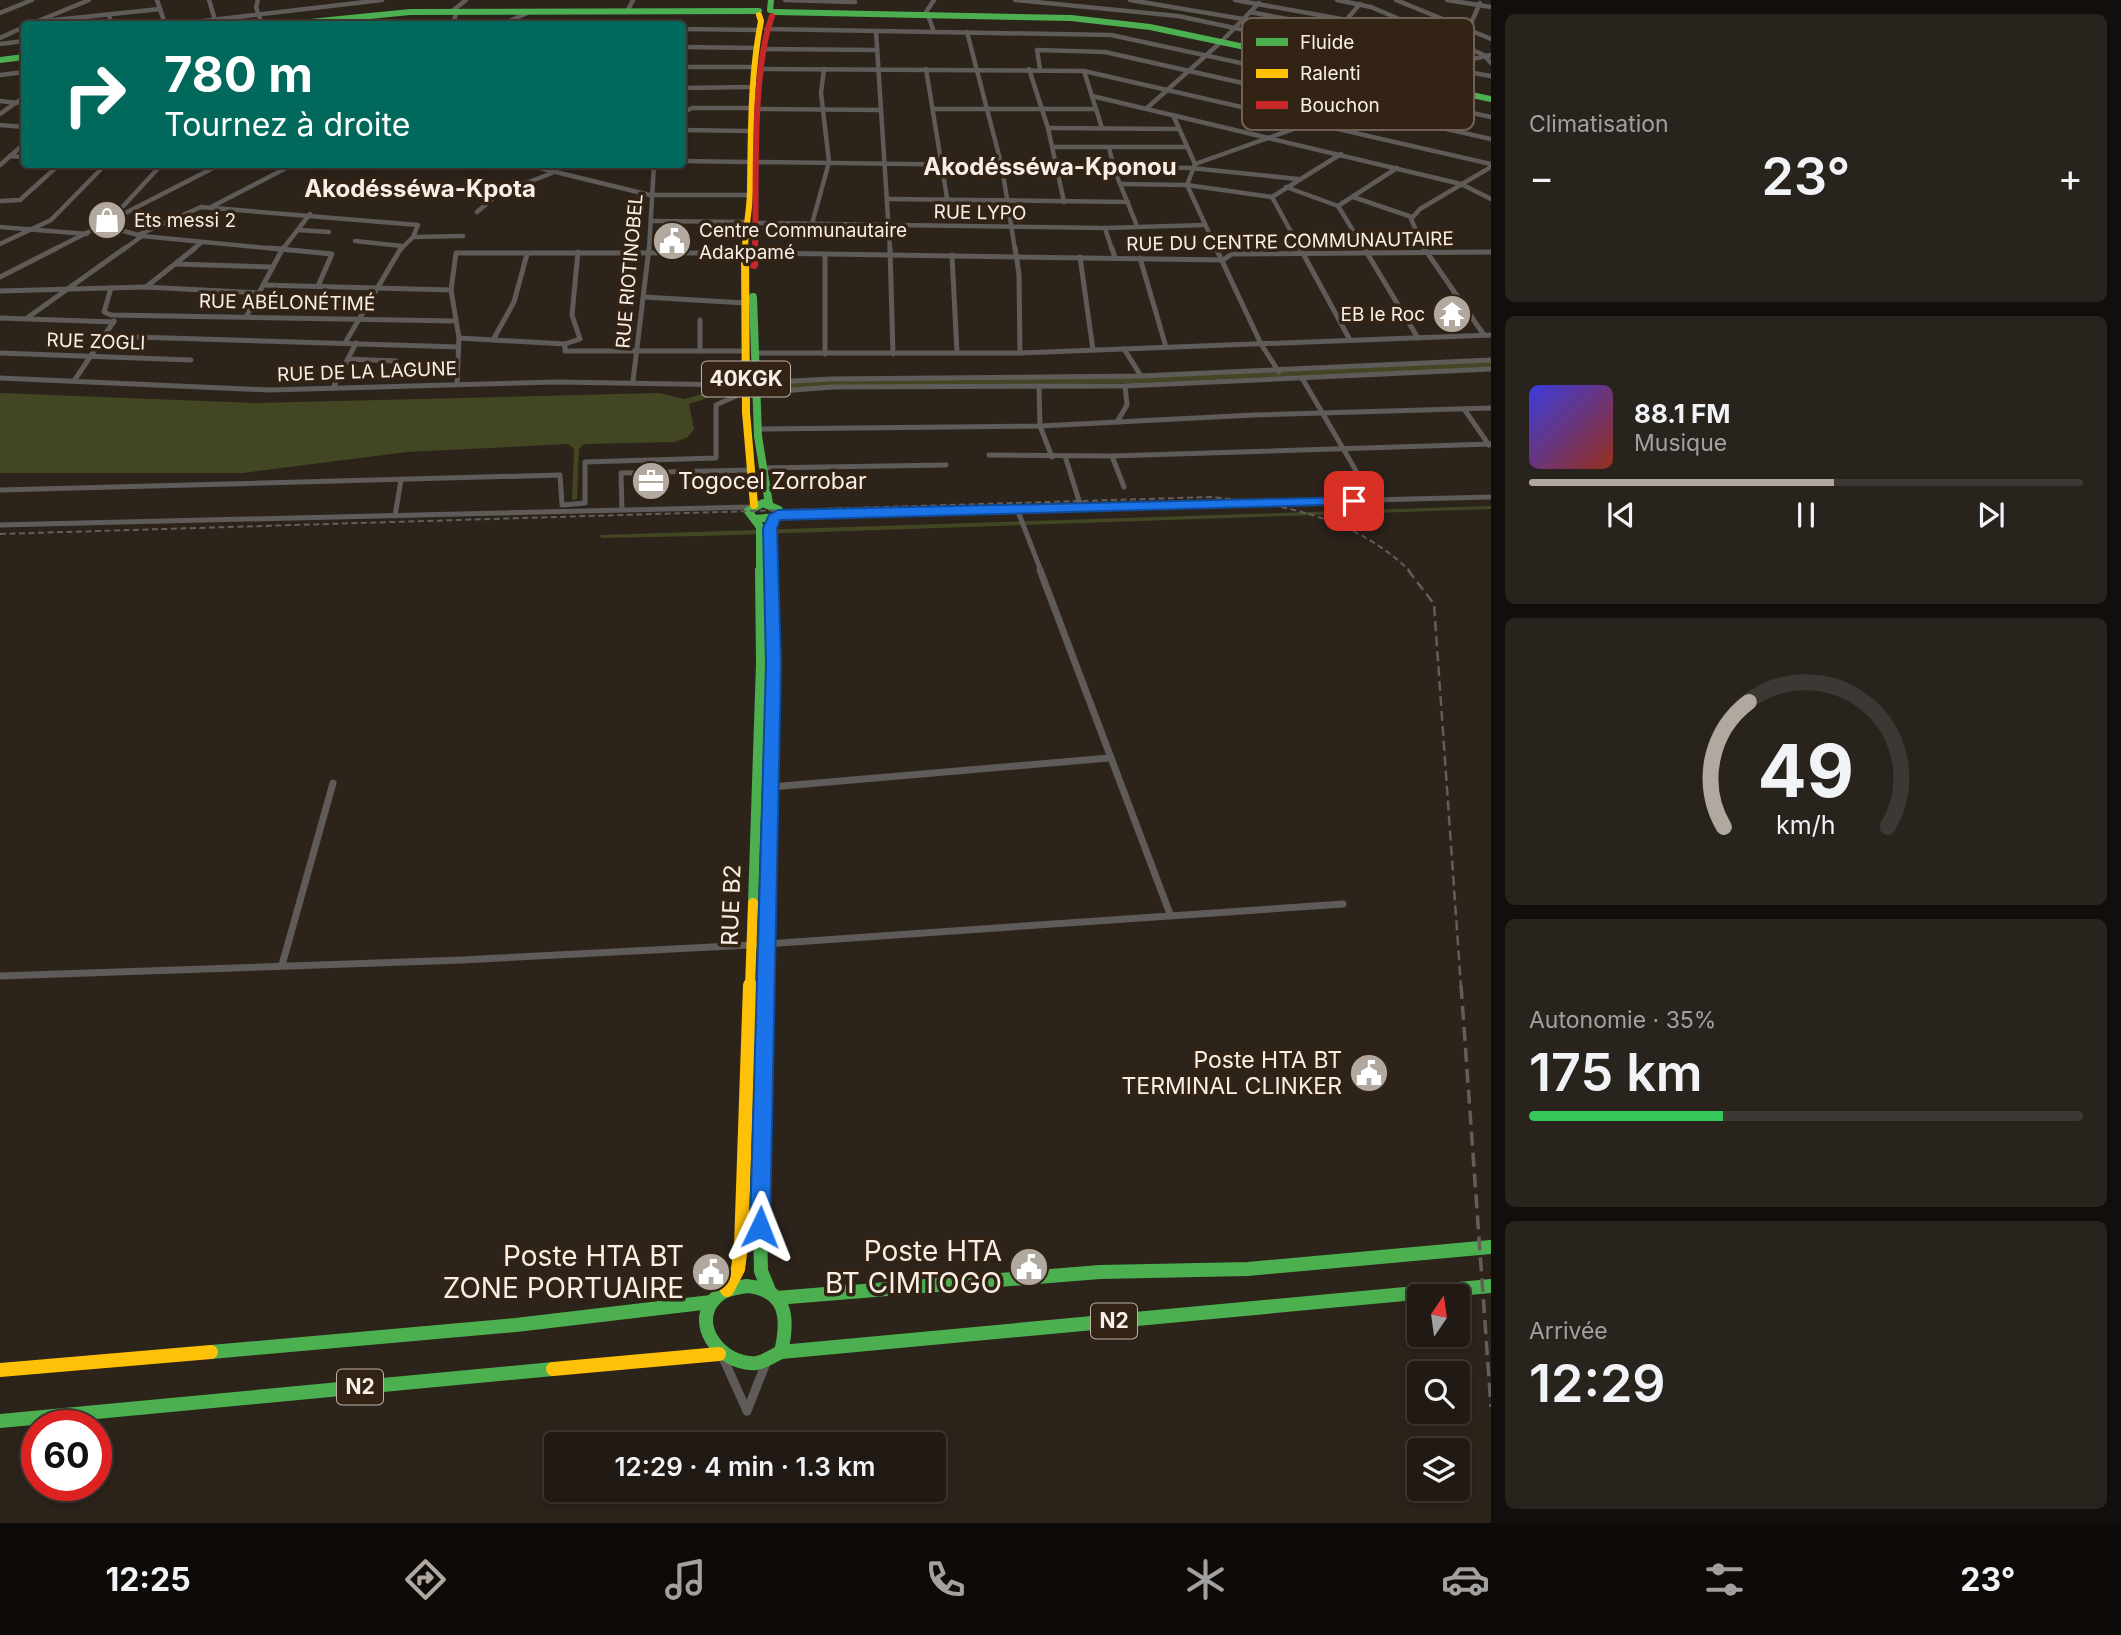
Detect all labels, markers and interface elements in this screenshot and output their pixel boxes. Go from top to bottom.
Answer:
legend [1242,18,1474,130]
text: Fluide [1300,31,1354,54]
text: 780 m [164,45,313,104]
icon: right [49,49,140,140]
text: Ralenti [1300,62,1361,85]
text: Bouchon [1300,94,1380,117]
text: Tournez à droite [164,105,410,144]
text: Climatisation [1529,110,1669,138]
text: 23° [1762,145,1850,208]
district label: Akodésséwa-Kponou [923,152,1177,181]
text: − [1529,154,1554,200]
text: + [2058,154,2083,200]
district label: Akodésséwa-Kpota [304,174,536,203]
street label: RUE RIOTINOBEL [611,193,648,349]
shop icon: Ets messi 2 [86,199,128,241]
street label: RUE LYPO [933,200,1027,225]
place label: Ets messi 2 [134,209,236,232]
place label: Centre Communautaire Adakpamé [699,219,907,264]
public building icon: Centre Communautaire Adakpamé [651,220,693,262]
street label: RUE DU CENTRE COMMUNAUTAIRE [1126,227,1454,256]
street label: RUE ABÉLONÉTIMÉ [199,288,375,316]
temple icon: EB le Roc [1431,293,1473,335]
place label: EB le Roc [1341,303,1425,326]
street label: RUE ZOGLI [46,328,146,355]
street label: RUE DE LA LAGUNE [277,357,457,386]
road number: 40KGK [702,362,790,396]
text: 88.1 FM [1634,398,1730,429]
text: Musique [1634,429,1727,457]
office icon: Togocel Zorrobar [630,460,672,502]
place label: Togocel Zorrobar [678,467,867,495]
pin [1324,471,1384,531]
icon: arrive [1335,482,1373,520]
icon: previous [1602,496,1640,534]
icon: pause [1787,496,1825,534]
icon: next [1972,496,2010,534]
text: 49 [1758,727,1854,816]
text: km/h [1776,810,1836,840]
street label: RUE B2 [716,864,746,946]
text: Autonomie · 35% [1529,1006,1716,1034]
text: 175 km [1529,1041,1703,1104]
place label: Poste HTA BT TERMINAL CLINKER [1122,1046,1342,1100]
public building icon: Poste HTA BT TERMINAL CLINKER [1348,1052,1390,1094]
position arrow [723,1190,797,1264]
place label: Poste HTA BT CIMTOGO [825,1234,1002,1300]
place label: Poste HTA BT ZONE PORTUAIRE [443,1239,684,1305]
public building icon: Poste HTA BT CIMTOGO [1008,1246,1050,1288]
public building icon: Poste HTA BT ZONE PORTUAIRE [690,1251,732,1293]
north arrow [1407,1284,1470,1348]
map controls [1407,1284,1470,1501]
road number: N2 [1091,1304,1137,1338]
text: Arrivée [1529,1317,1608,1345]
text: 12:29 [1529,1352,1666,1415]
button: search [1407,1361,1470,1424]
road number: N2 [337,1370,383,1404]
speed limit sign: 60 [21,1410,112,1501]
button: layers [1407,1438,1470,1501]
text: 12:29 · 4 min · 1.3 km [614,1451,876,1482]
icon: directions [401,1555,450,1604]
icon: music [661,1555,710,1604]
icon: phone [921,1555,970,1604]
icon: climate [1181,1555,1230,1604]
icon: car [1441,1555,1490,1604]
icon: filters [1700,1555,1749,1604]
text: 12:25 [105,1560,191,1599]
text: 23° [1960,1560,2016,1599]

